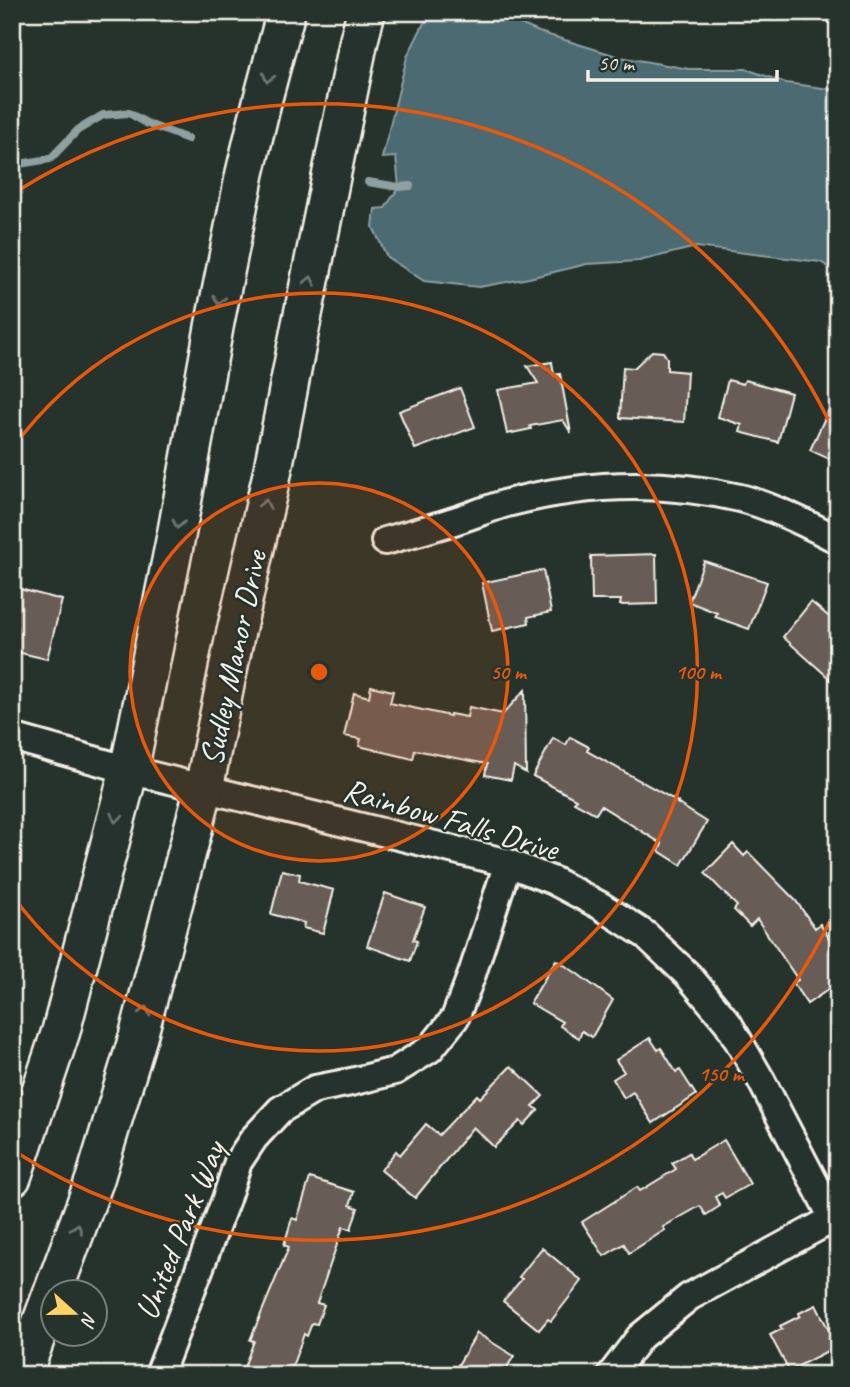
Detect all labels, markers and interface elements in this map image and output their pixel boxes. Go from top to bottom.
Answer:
scale bar [588,38,776,82]
text: 50 m [598,50,636,76]
one-way arrow [262,72,276,84]
one-way arrow [301,275,316,287]
one-way arrow [213,294,228,306]
one-way arrow [257,498,271,510]
one-way arrow [171,518,186,530]
street label: Sudley Manor Drive [190,545,277,769]
text: 50 m [490,659,528,685]
text: 100 m [675,659,723,685]
centre of rings [307,660,331,684]
street label: Rainbow Falls Drive [338,768,565,870]
one-way arrow [110,812,124,824]
one-way arrow [136,1006,151,1018]
text: 150 m [698,1061,746,1087]
street label: United Park Way [125,1133,236,1326]
one-way arrow [68,1223,82,1235]
north arrow [38,1278,108,1348]
text: N [74,1309,102,1332]

